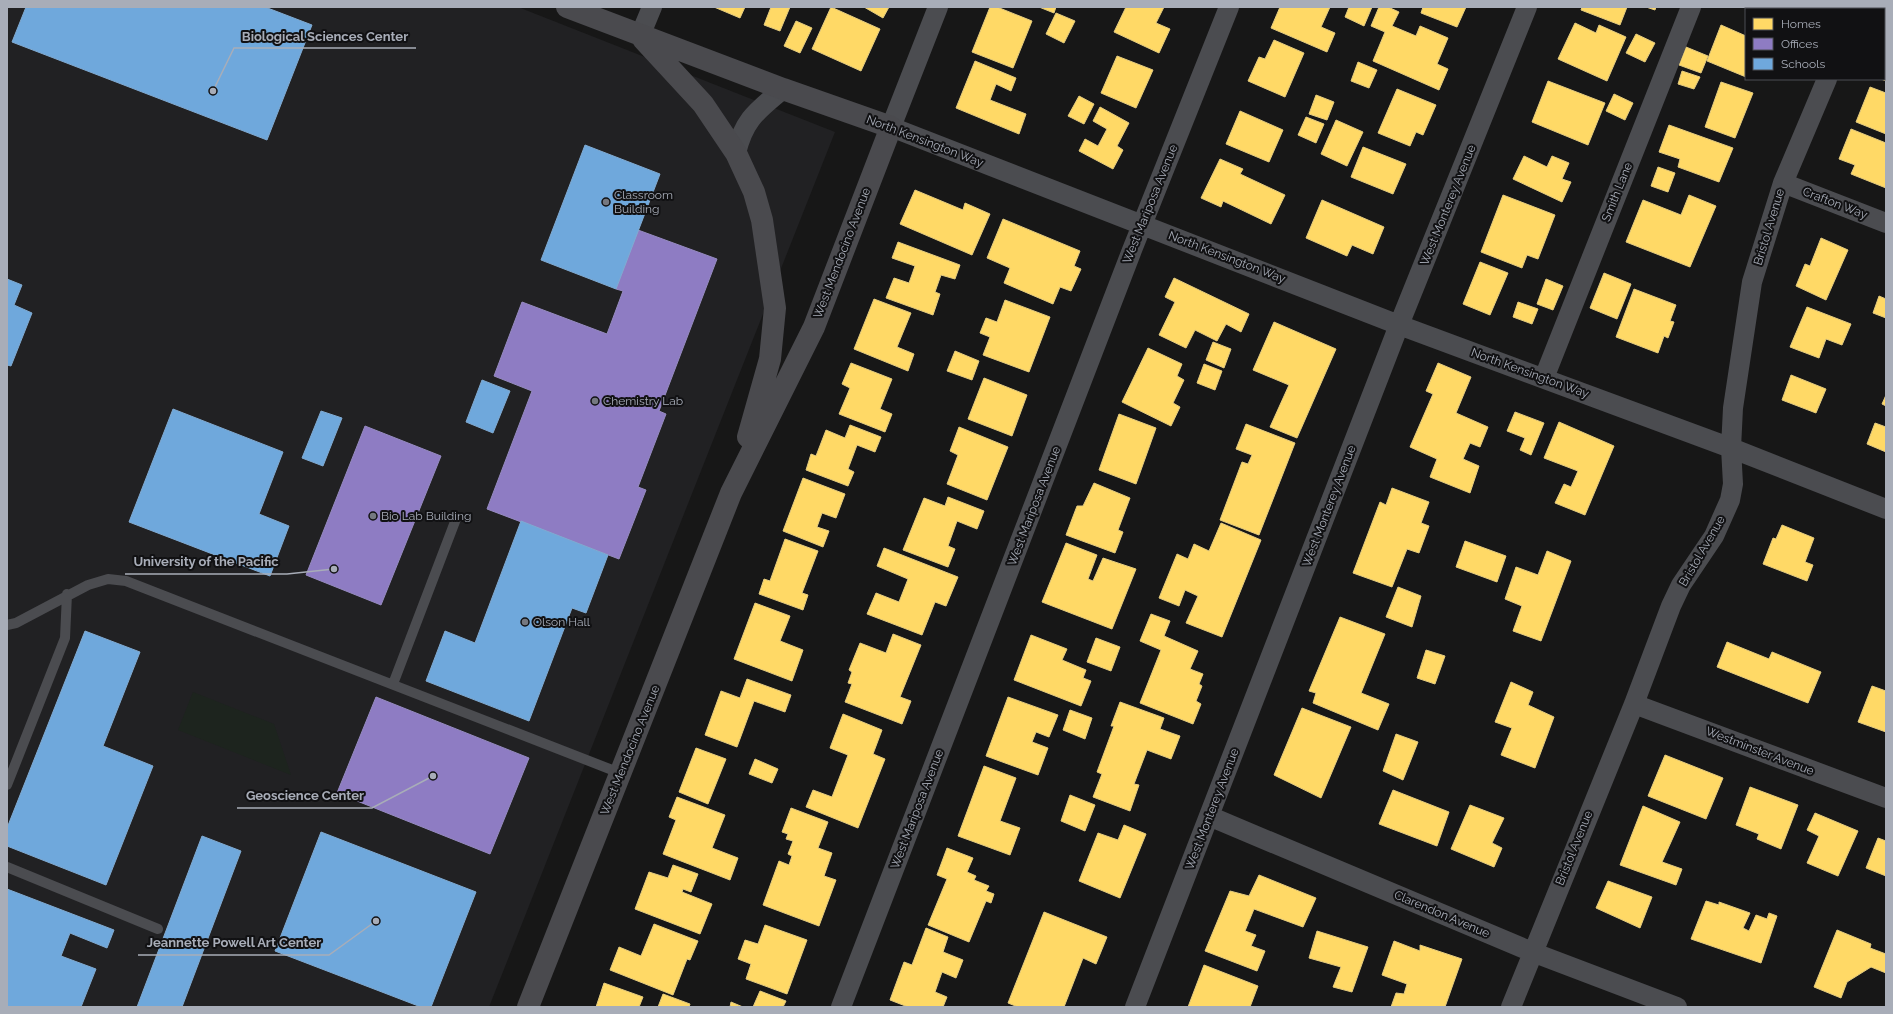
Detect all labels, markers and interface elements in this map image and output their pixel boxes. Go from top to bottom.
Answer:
legend [1745,8,1885,80]
text: Homes [1781,17,1821,31]
callout: Biological Sciences Center [234,23,416,48]
text: Biological Sciences Center [242,29,408,44]
text: Offices [1781,37,1818,51]
text: Schools [1781,57,1825,71]
street label: North Kensington Way [864,112,986,170]
street label: West Mariposa Avenue [1120,142,1180,266]
street label: West Monterey Avenue [1417,143,1479,267]
street label: Smith Lane [1599,160,1635,224]
street label: Crafton Way [1801,184,1870,222]
street label: West Mendocino Avenue [811,186,873,320]
street label: Bristol Avenue [1751,187,1787,267]
place label: Classroom Building [614,188,673,216]
marker: Classroom Building [601,197,611,207]
street label: North Kensington Way [1166,228,1288,286]
street label: North Kensington Way [1469,345,1591,401]
place label: Chemistry Lab [603,394,683,408]
marker: Chemistry Lab [590,396,600,406]
street label: West Monterey Avenue [1299,443,1359,569]
street label: West Mariposa Avenue [1005,444,1063,568]
place label: Bio Lab Building [381,509,471,523]
marker: Bio Lab Building [368,511,378,521]
street label: Bristol Avenue [1676,513,1728,589]
callout: University of the Pacific [125,549,287,574]
text: University of the Pacific [133,554,279,569]
place label: Olson Hall [533,615,591,629]
marker: Olson Hall [520,617,530,627]
street label: West Mendocino Avenue [597,683,663,817]
street label: Westminster Avenue [1704,724,1816,778]
street label: West Monterey Avenue [1182,746,1242,872]
street label: West Mariposa Avenue [888,747,946,871]
callout: Geoscience Center [237,783,372,808]
text: Geoscience Center [246,788,364,803]
street label: Bristol Avenue [1553,809,1595,887]
street label: Clarendon Avenue [1392,888,1492,940]
callout: Jeannette Powell Art Center [138,930,329,955]
text: Jeannette Powell Art Center [147,935,321,950]

